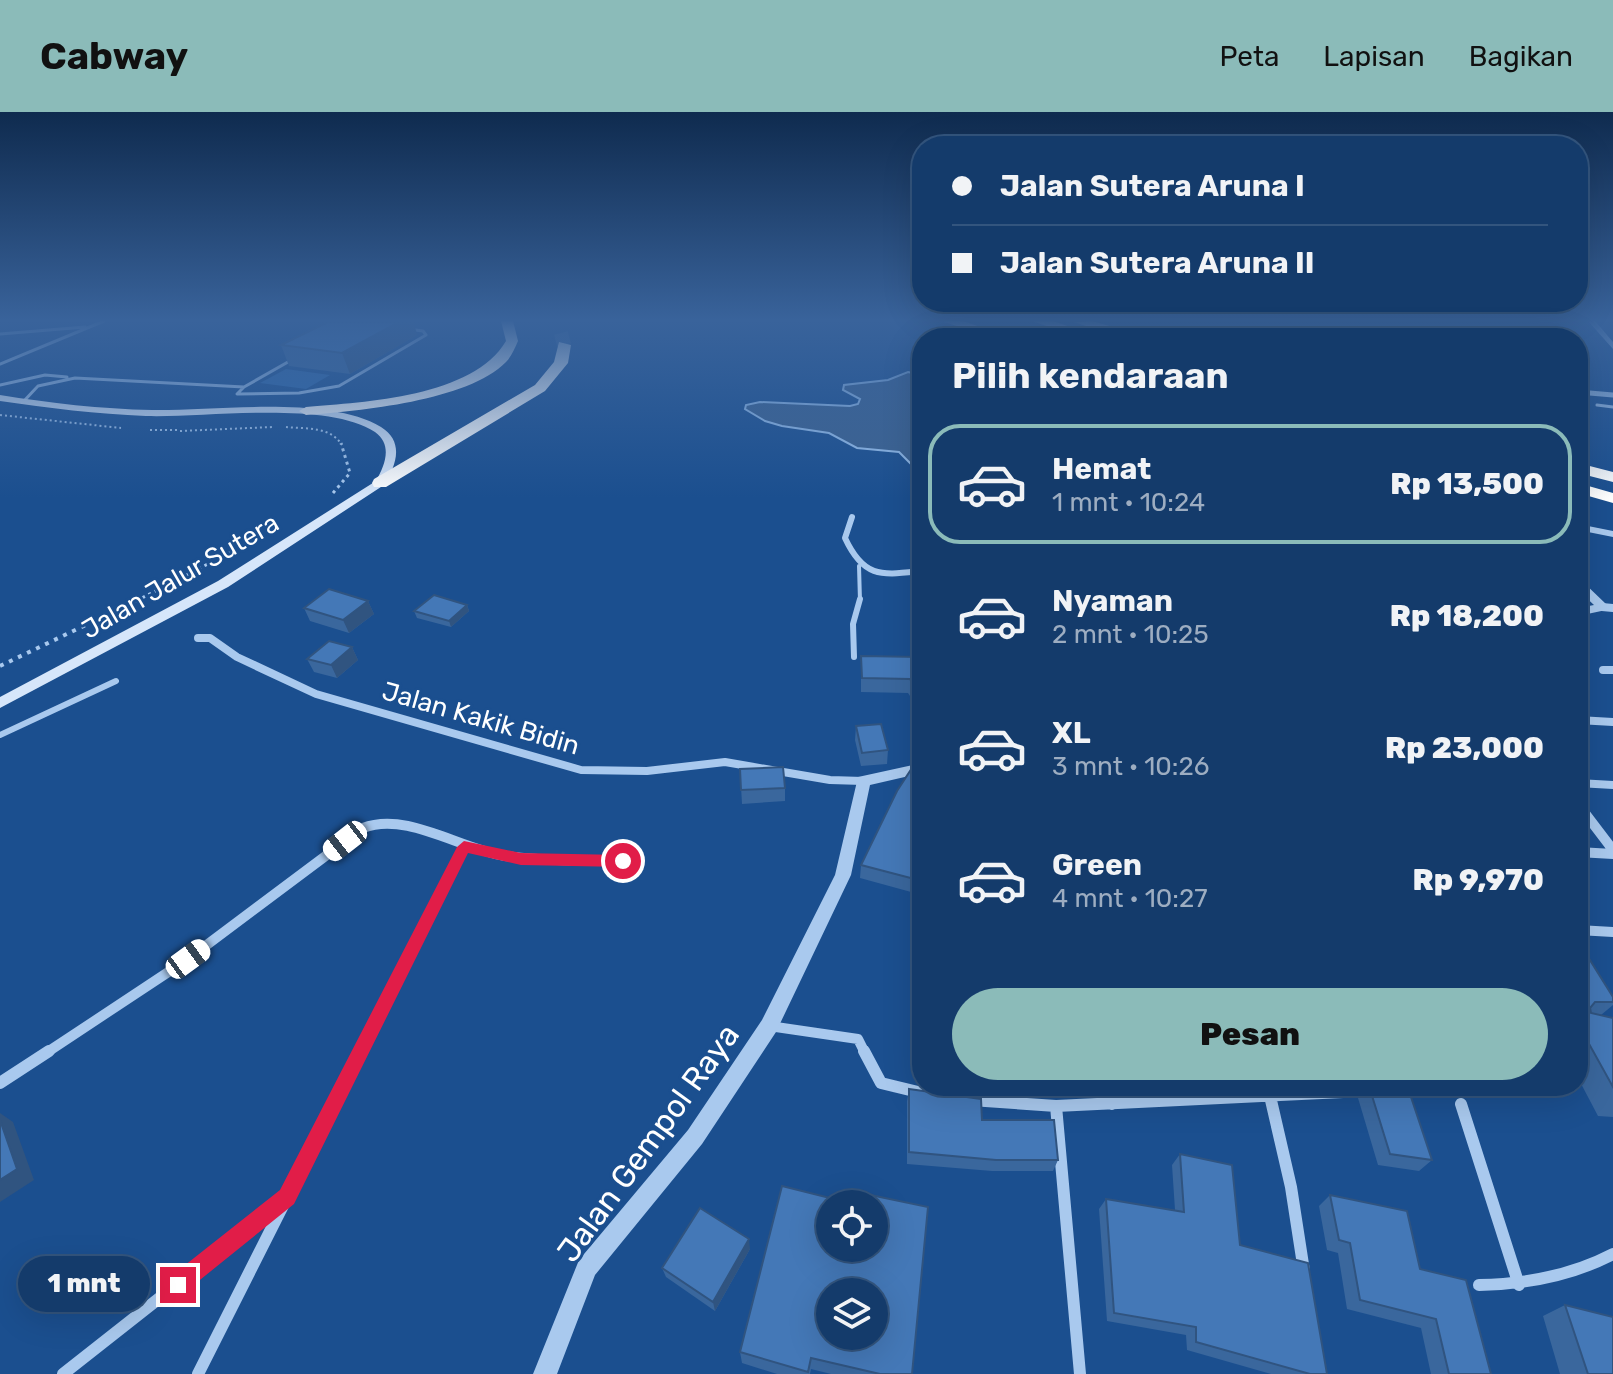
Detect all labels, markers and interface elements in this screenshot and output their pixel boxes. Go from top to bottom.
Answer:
text: Cabway [40,33,188,79]
text: Peta [1220,40,1279,73]
text: Lapisan [1323,40,1425,73]
text: Bagikan [1469,40,1573,73]
text: Jalan Sutera Aruna I [1000,168,1305,204]
text: Jalan Sutera Aruna II [1000,245,1315,281]
text: Pilih kendaraan [952,354,1229,397]
icon: car [956,448,1028,520]
text: Hemat [1052,451,1151,487]
text: Rp 13,500 [1390,466,1544,502]
text: 1 mnt · 10:24 [1052,487,1205,518]
street label: Jalan Jalur Sutera [76,507,284,645]
icon: car [956,580,1028,652]
text: Nyaman [1052,583,1173,619]
text: Rp 18,200 [1390,598,1544,634]
text: 2 mnt · 10:25 [1052,619,1209,650]
street label: Jalan Kakik Bidin [379,676,583,761]
icon: car [956,712,1028,784]
text: XL [1052,715,1091,751]
text: Rp 23,000 [1385,730,1544,766]
text: 3 mnt · 10:26 [1052,751,1209,782]
car [319,817,371,865]
route start [605,843,641,879]
icon: car [956,844,1028,916]
text: Green [1052,847,1142,883]
text: Rp 9,970 [1413,862,1544,898]
text: 4 mnt · 10:27 [1052,883,1208,914]
car [162,935,214,983]
button: Pesan [952,988,1548,1080]
street label: Jalan Gempol Raya [549,1017,747,1269]
map controls [816,1190,888,1350]
button: locate [816,1190,888,1262]
callout: 1 mnt [18,1257,150,1313]
route end [160,1267,196,1303]
text: 1 mnt [48,1268,121,1299]
button: layers [816,1278,888,1350]

